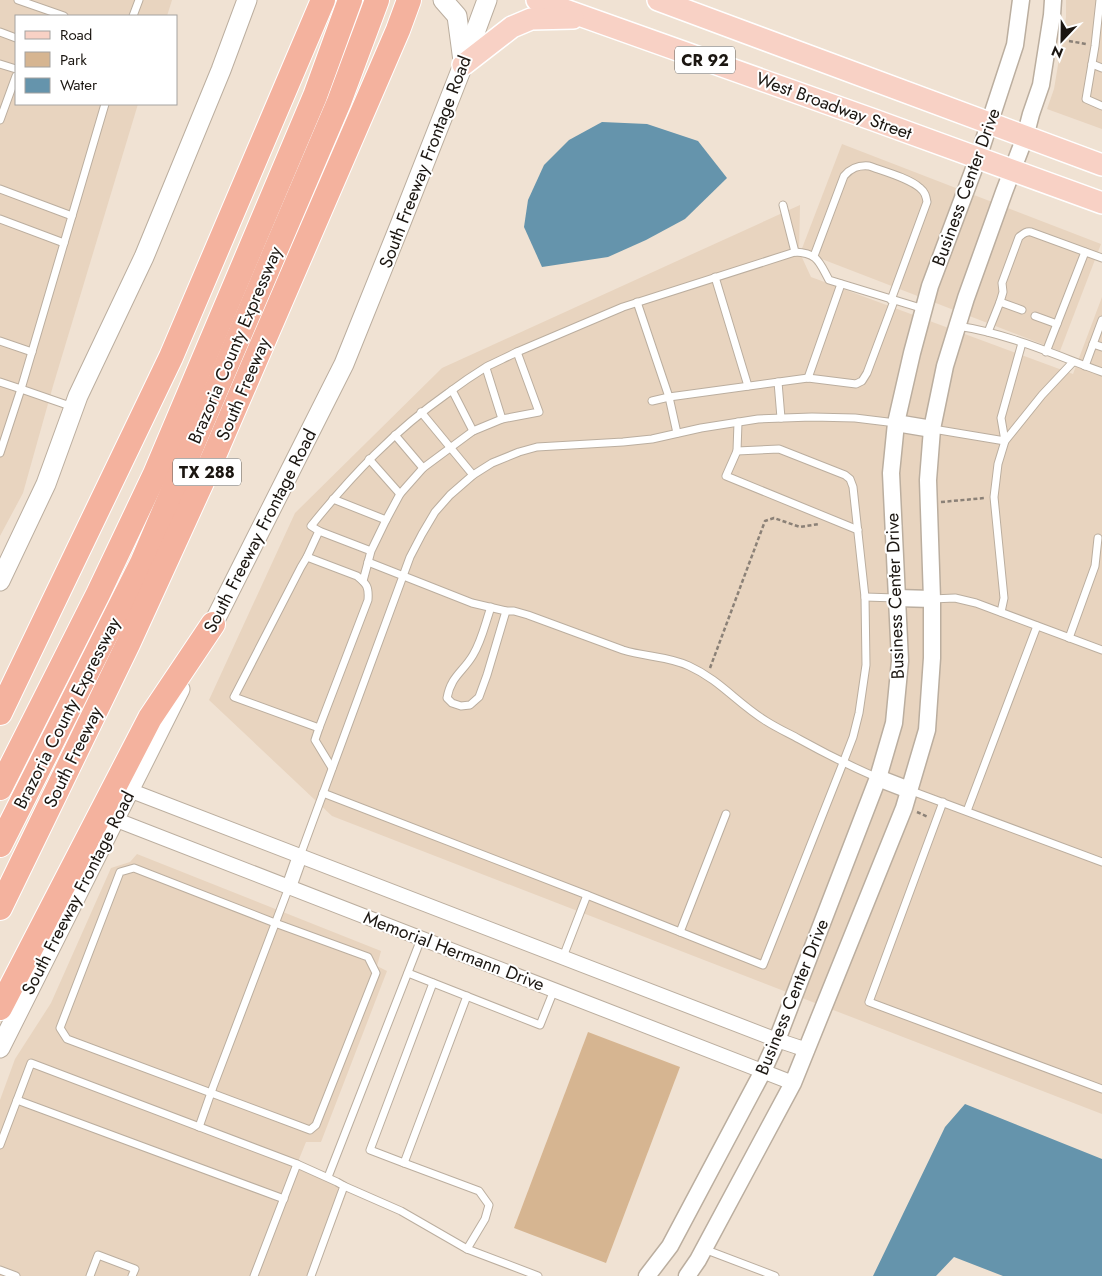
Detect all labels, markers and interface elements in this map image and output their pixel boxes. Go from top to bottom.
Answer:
legend [15,15,178,105]
north arrow [1037,15,1087,65]
text: Road [60,24,92,46]
text: N [1048,41,1066,63]
road number: CR 92 [675,46,735,74]
text: Park [60,49,87,71]
street label: South Freeway Frontage Road [372,52,478,272]
street label: West Broadway Street [752,66,916,147]
text: Water [60,74,98,96]
street label: Business Center Drive [925,104,1007,270]
street label: Brazoria County Expressway [182,242,288,448]
street label: South Freeway [210,333,276,445]
street label: South Freeway Frontage Road [197,424,323,638]
road number: TX 288 [173,458,241,486]
street label: Business Center Drive [879,512,911,680]
street label: Brazoria County Expressway [7,612,127,814]
street label: South Freeway [37,702,109,812]
street label: South Freeway Frontage Road [15,786,141,1000]
street label: Memorial Hermann Drive [360,904,548,998]
street label: Business Center Drive [749,915,835,1079]

